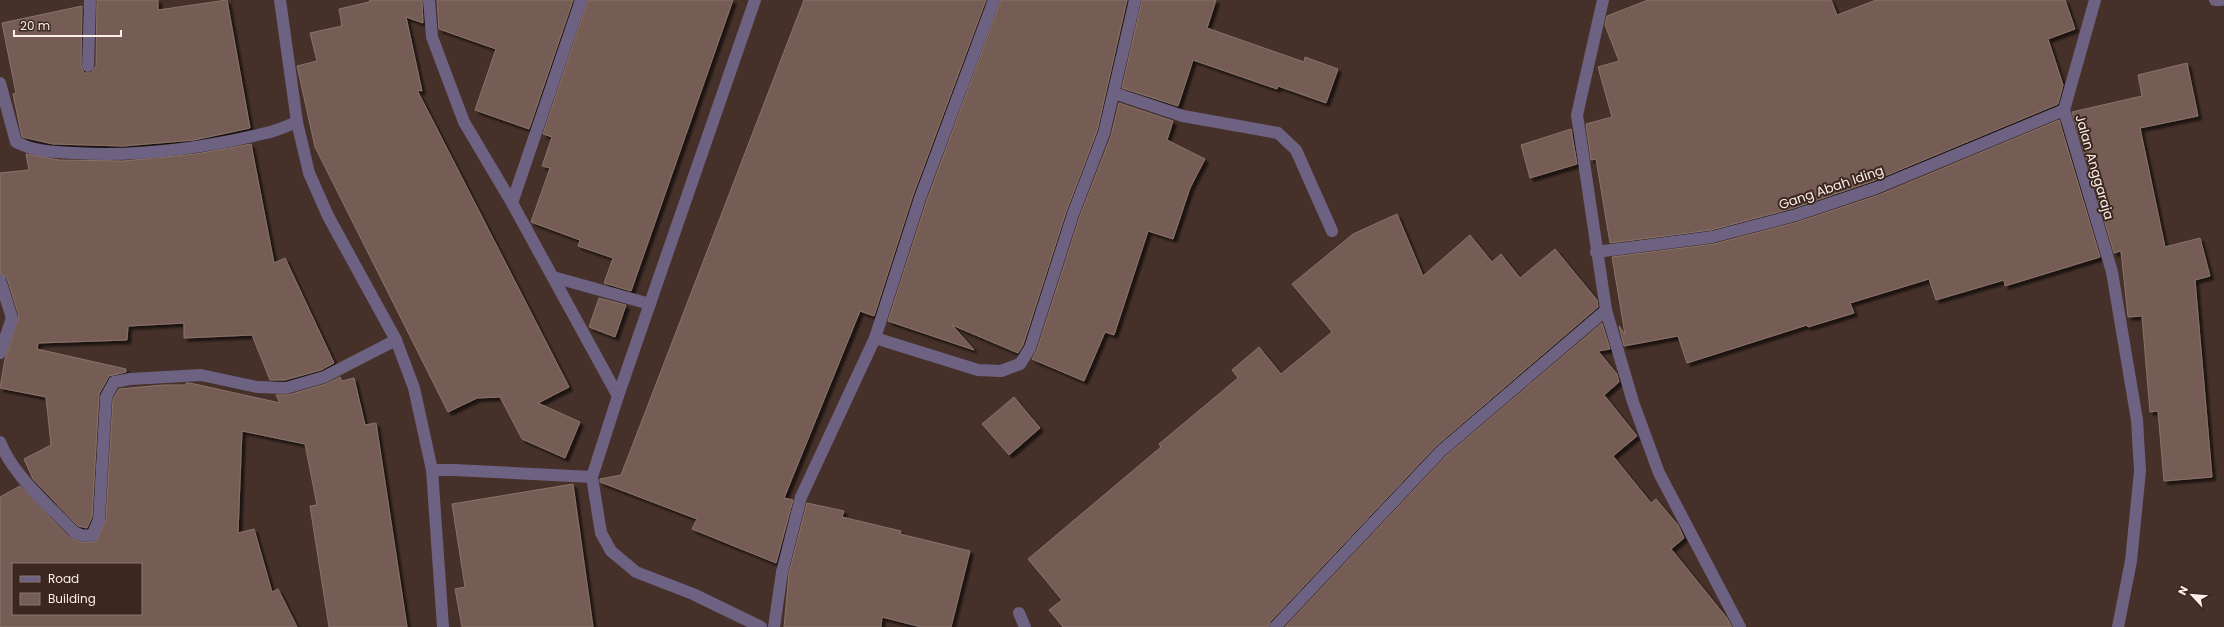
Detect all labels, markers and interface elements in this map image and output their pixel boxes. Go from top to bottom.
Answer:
scale bar [14,12,121,38]
text: 20 m [20,17,50,34]
street label: Jalan Anggaraja [2070,112,2119,222]
street label: Gang Abah Iding [1776,161,1886,214]
legend [12,563,142,615]
text: Road [48,570,79,587]
north arrow [2172,575,2212,615]
text: N [2174,583,2192,598]
text: Building [48,590,96,607]

